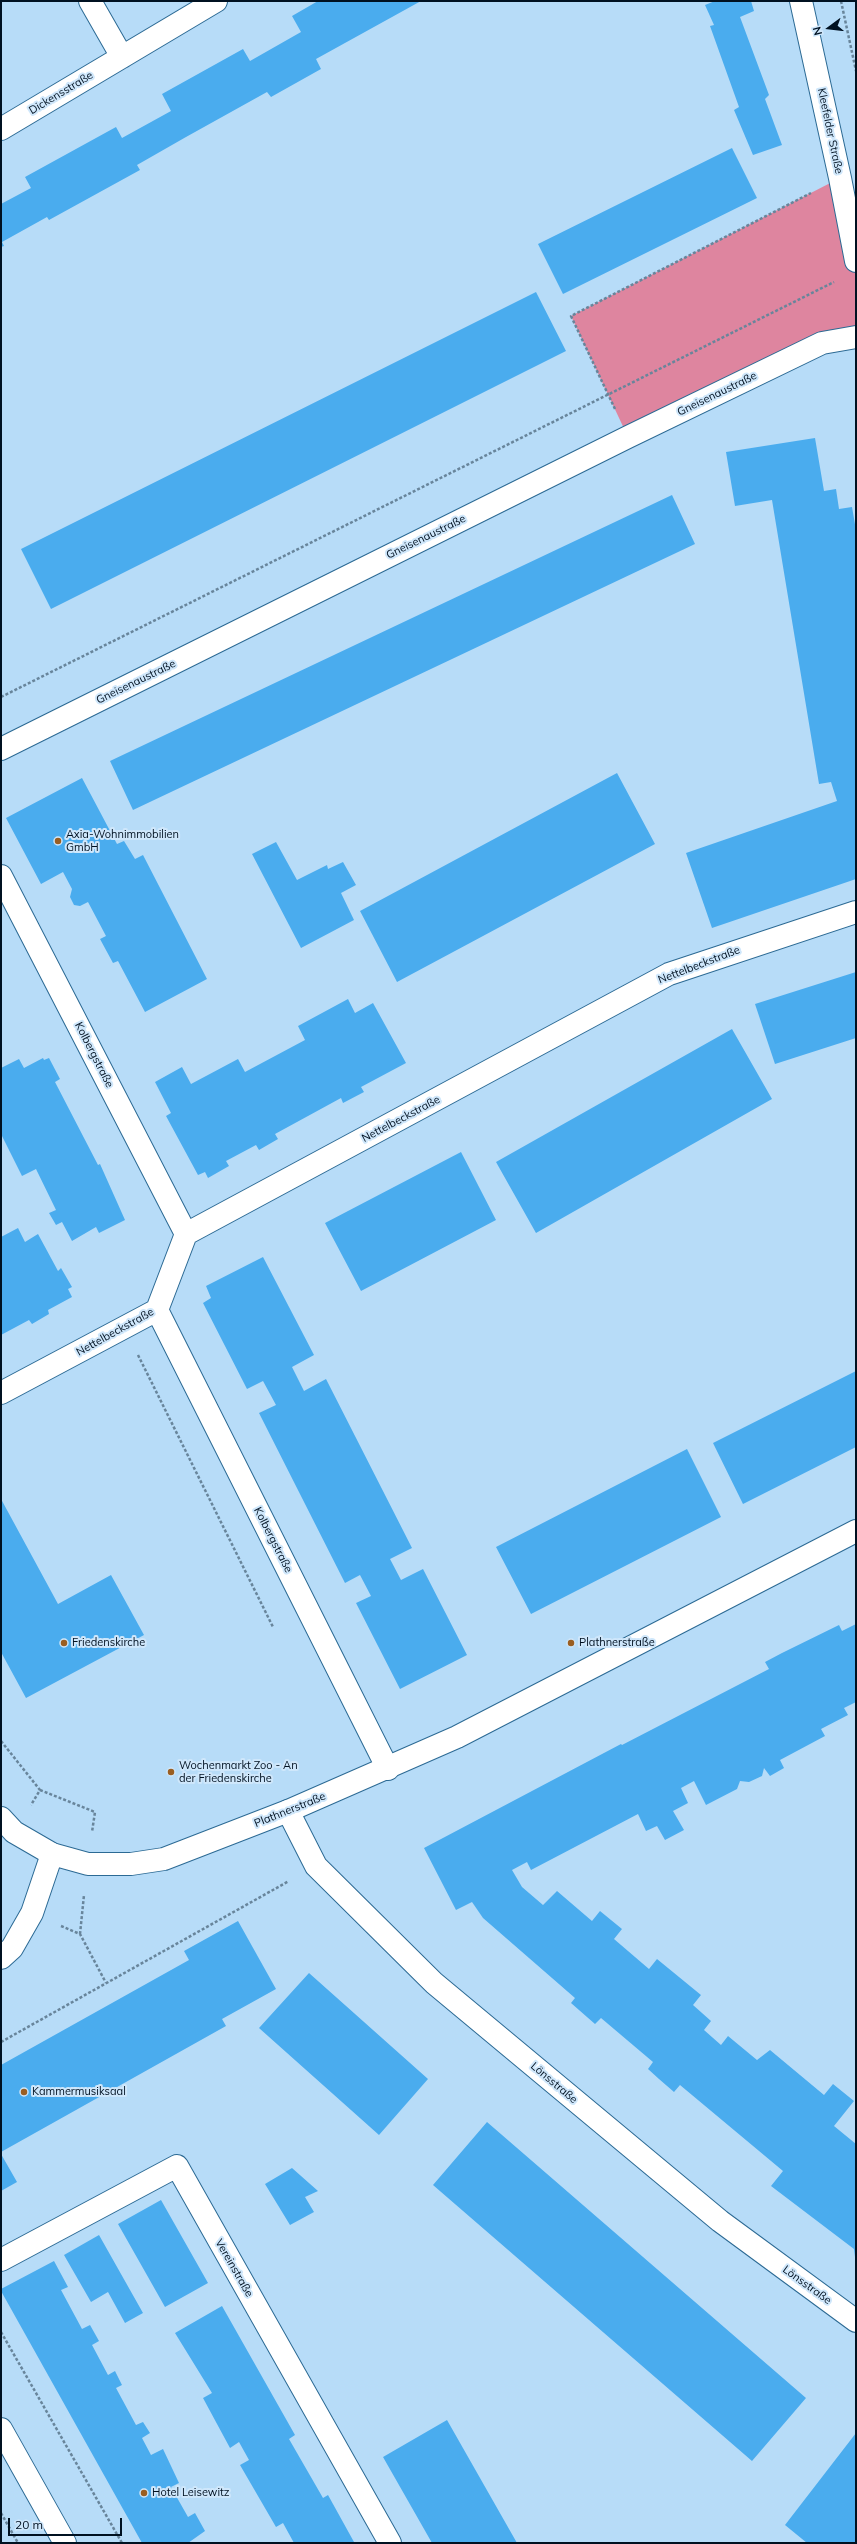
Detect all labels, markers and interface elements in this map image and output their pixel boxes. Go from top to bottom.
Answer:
north arrow [809,8,849,48]
text: N [810,25,825,37]
street label: Dickensstraße [27,69,95,117]
street label: Kleefelder Straße [814,87,846,175]
street label: Gneisenaustraße [675,369,759,419]
street label: Gneisenaustraße [384,512,468,562]
street label: Gneisenaustraße [94,657,178,707]
place label: Axia-Wohnimmobilien GmbH [66,828,179,854]
marker: Axia-Wohnimmobilien GmbH [53,836,63,846]
street label: Nettelbeckstraße [656,943,742,987]
street label: Kolbergstraße [72,1020,116,1090]
street label: Nettelbeckstraße [360,1093,442,1145]
street label: Nettelbeckstraße [74,1305,156,1359]
street label: Kolbergstraße [251,1505,295,1575]
place label: Friedenskirche [72,1636,145,1650]
place label: Plathnerstraße [579,1636,655,1650]
marker: Friedenskirche [59,1638,69,1648]
marker: Plathnerstraße [566,1638,576,1648]
place label: Wochenmarkt Zoo - An der Friedenskirche [179,1759,298,1785]
marker: Wochenmarkt Zoo - An der Friedenskirche [166,1767,176,1777]
street label: Plathnerstraße [252,1790,328,1830]
street label: Lönsstraße [528,2060,580,2106]
place label: Kammermusiksaal [32,2085,126,2099]
marker: Kammermusiksaal [19,2087,29,2097]
street label: Vereinstraße [212,2237,256,2299]
street label: Lönsstraße [780,2263,834,2307]
place label: Hotel Leisewitz [152,2486,230,2500]
marker: Hotel Leisewitz [139,2488,149,2498]
scale bar [10,2510,124,2536]
text: 20 m [15,2517,43,2532]

